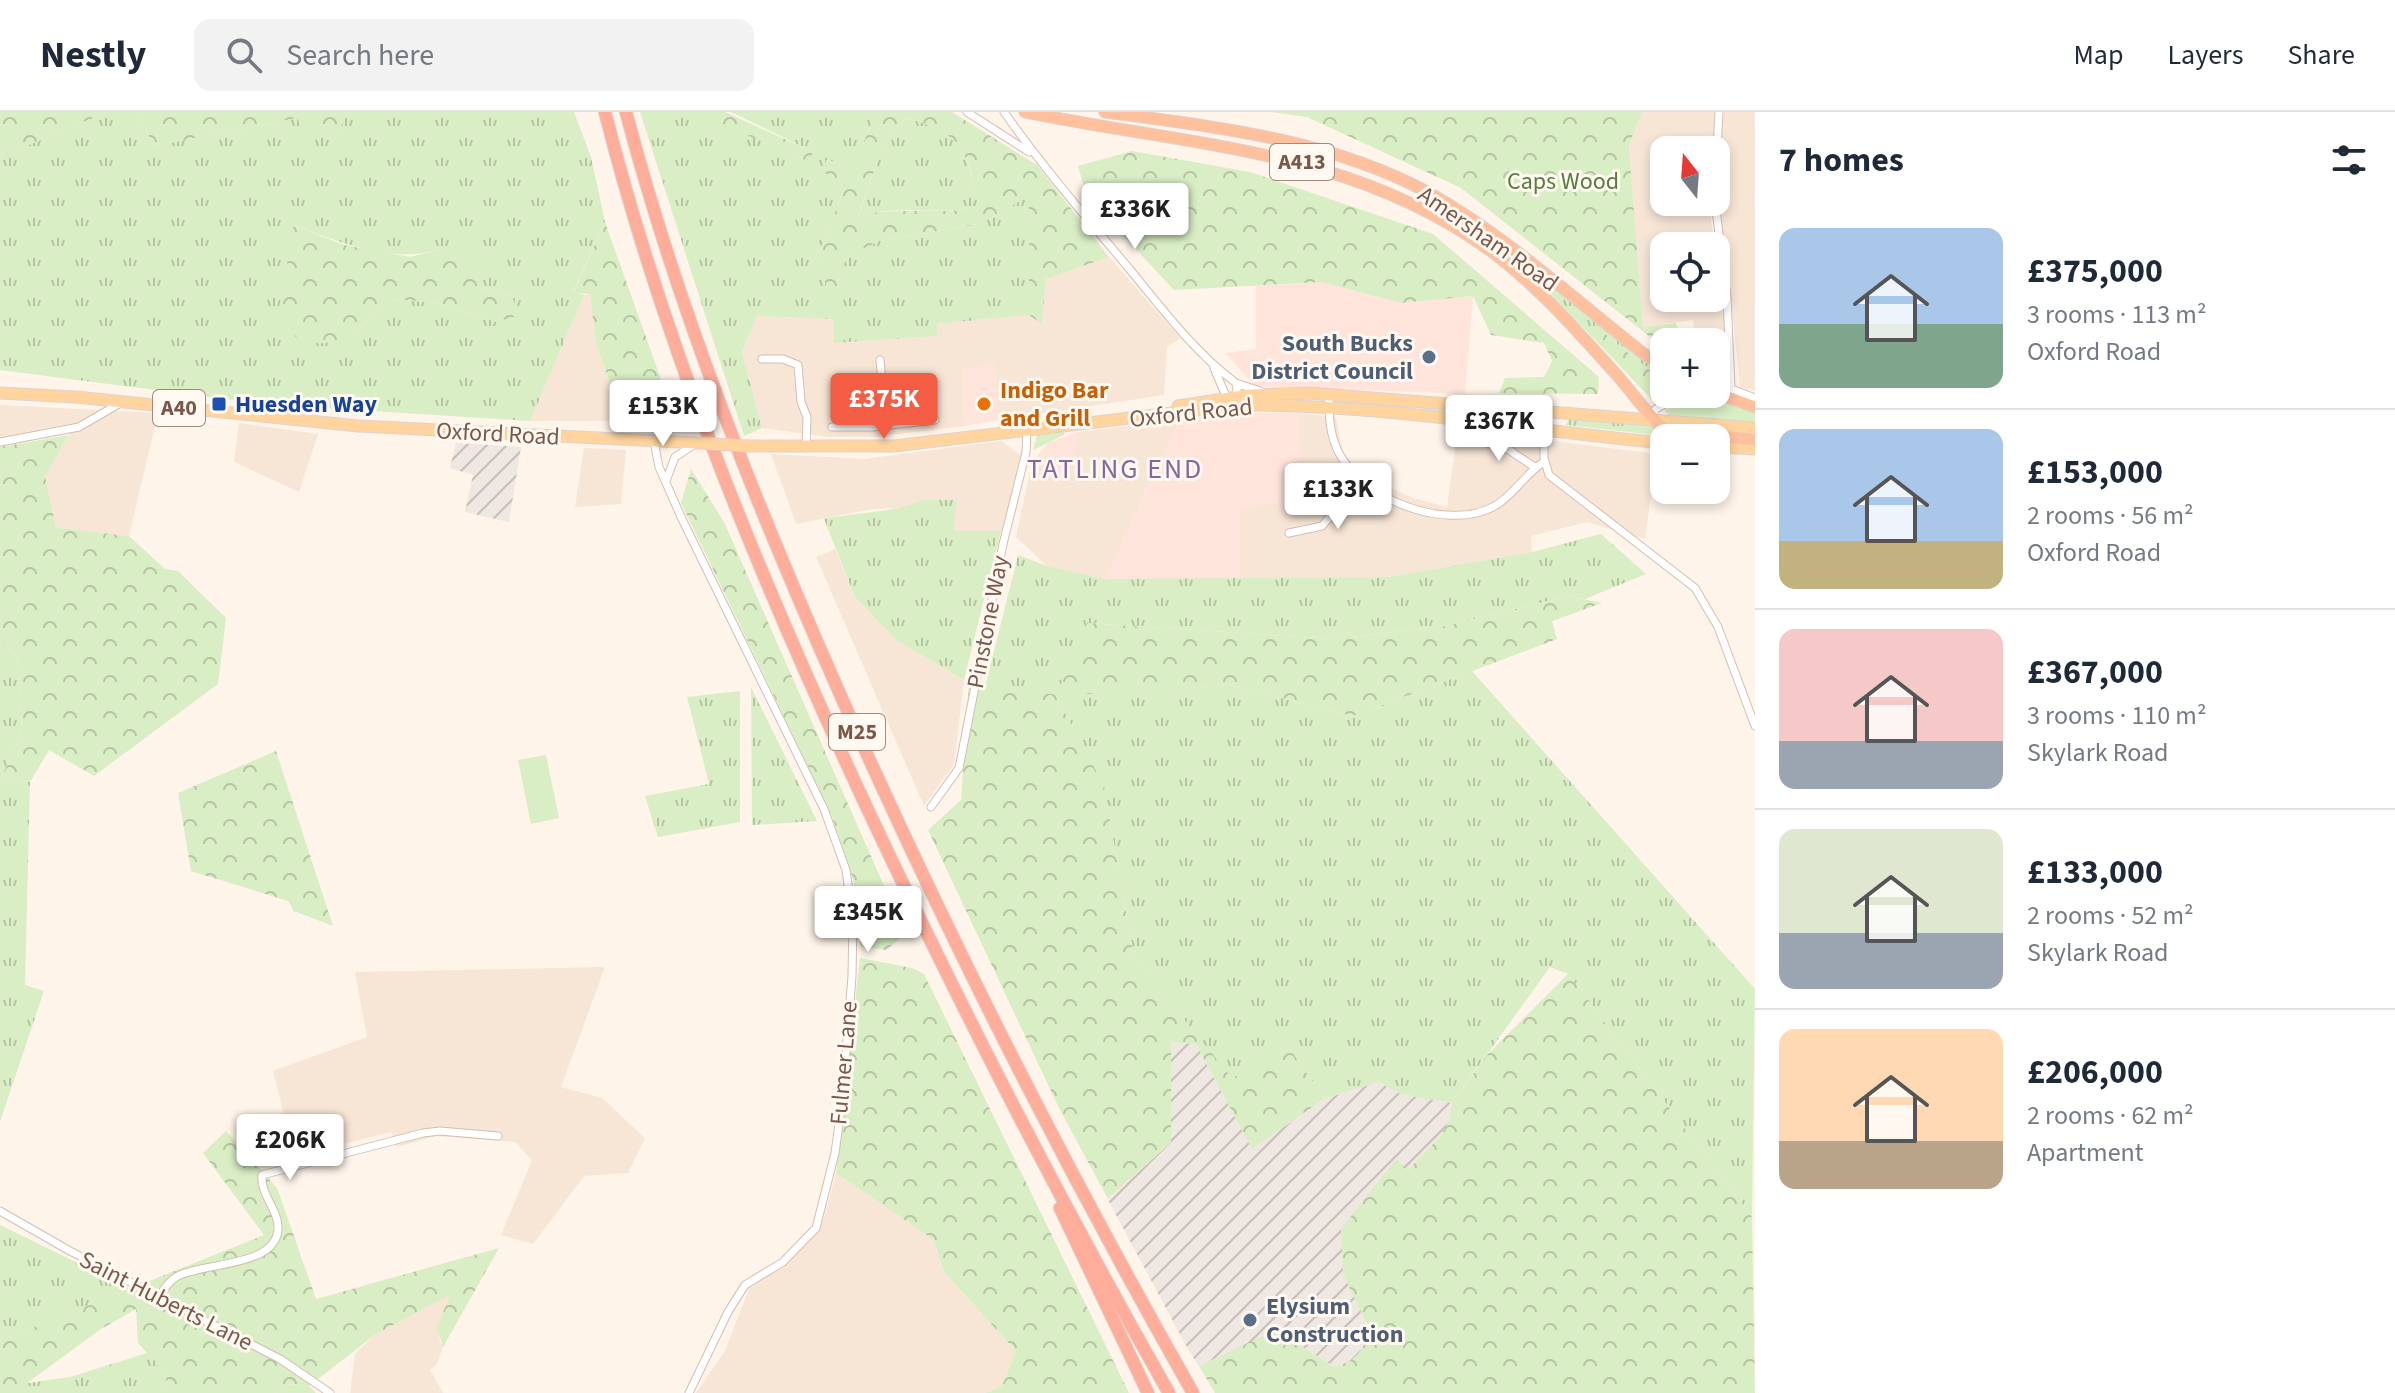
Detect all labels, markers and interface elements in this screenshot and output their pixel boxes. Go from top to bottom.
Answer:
search box [194,19,754,91]
text: Nestly [40,28,146,82]
icon: search [222,33,266,77]
text: Search here [286,34,434,77]
text: Map [2073,35,2123,75]
text: Layers [2167,35,2243,75]
text: Share [2287,35,2355,75]
north arrow [1650,136,1730,216]
map controls [1650,136,1730,504]
text: 7 homes [1779,136,1904,185]
icon: filters [2327,138,2371,182]
road number: A413 [1270,144,1334,180]
park label: Caps Wood [1507,164,1619,199]
street label: Amersham Road [1411,177,1565,301]
pin: £336K [1079,183,1191,251]
text: £336K [1100,190,1170,227]
button: locate [1650,232,1730,312]
text: £375,000 [2027,247,2163,296]
icon: home [1843,260,1939,356]
text: 3 rooms · 113 m² [2027,296,2206,333]
place label: South Bucks District Council [1251,326,1413,389]
button: + [1650,328,1730,408]
text: Oxford Road [2027,333,2161,370]
marker: South Bucks District Council [1420,348,1438,366]
pin: £375K [828,373,940,441]
place label: Indigo Bar and Grill [1000,373,1109,436]
pin: £153K [607,380,719,448]
text: £375K [849,380,919,417]
place label: Huesden Way [235,387,377,422]
text: £153K [628,387,698,424]
street label: Oxford Road [1128,389,1254,437]
road number: A40 [153,390,205,426]
marker: Huesden Way [210,395,228,413]
marker: Indigo Bar and Grill [975,395,993,413]
pin: £367K [1443,395,1555,463]
text: £367K [1464,402,1534,439]
street label: Oxford Road [435,413,561,455]
button: − [1650,424,1730,504]
text: £153,000 [2027,448,2163,497]
district label: TATLING END [1027,449,1203,489]
icon: home [1843,461,1939,557]
pin: £133K [1282,463,1394,531]
text: £133K [1303,470,1373,507]
text: 2 rooms · 56 m² [2027,497,2194,534]
text: Oxford Road [2027,534,2161,571]
street label: Pinstone Way [958,553,1018,691]
text: £367,000 [2027,648,2163,697]
icon: home [1843,661,1939,757]
text: 3 rooms · 110 m² [2027,697,2206,734]
road number: M25 [829,714,885,750]
text: Skylark Road [2027,734,2169,771]
text: £133,000 [2027,848,2163,897]
icon: home [1843,861,1939,957]
pin: £345K [812,886,924,954]
text: £345K [833,893,903,930]
text: 2 rooms · 52 m² [2027,897,2194,934]
text: Skylark Road [2027,934,2169,971]
street label: Fulmer Lane [821,1000,867,1126]
text: £206,000 [2027,1048,2163,1097]
icon: home [1843,1061,1939,1157]
text: 2 rooms · 62 m² [2027,1097,2194,1134]
pin: £206K [234,1114,346,1182]
text: £206K [255,1121,325,1158]
text: Apartment [2027,1134,2144,1171]
street label: Saint Huberts Lane [73,1242,259,1360]
place label: Elysium Construction [1266,1289,1403,1352]
marker: Elysium Construction [1241,1311,1259,1329]

